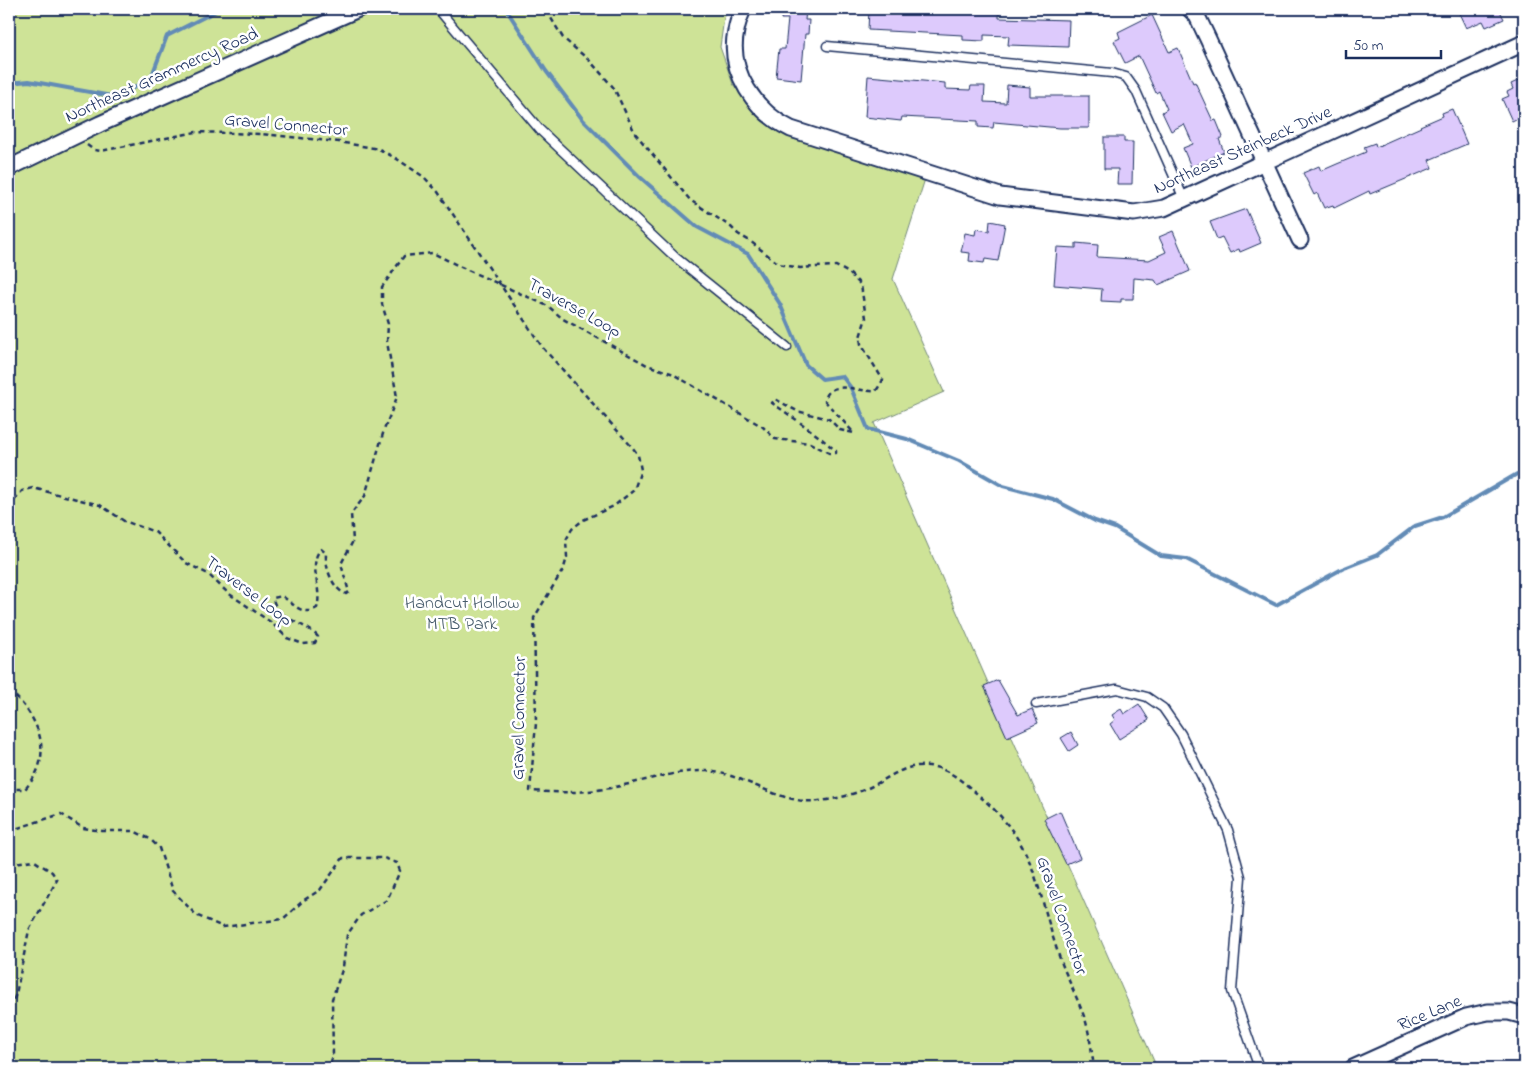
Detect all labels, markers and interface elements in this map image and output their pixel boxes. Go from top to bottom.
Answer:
street label: Northeast Grammercy Road [61,22,263,130]
scale bar [1346,28,1440,60]
text: 50 m [1353,35,1384,57]
street label: Northeast Steinbeck Drive [1150,100,1337,202]
street label: Gravel Connector [223,108,349,144]
street label: Traverse Loop [522,273,626,346]
street label: Traverse Loop [199,550,297,634]
park label: Handcut Hollow MTB Park [405,591,519,638]
street label: Gravel Connector [506,656,534,780]
street label: Gravel Connector [1029,853,1094,979]
street label: Rice Lane [1394,989,1467,1039]

